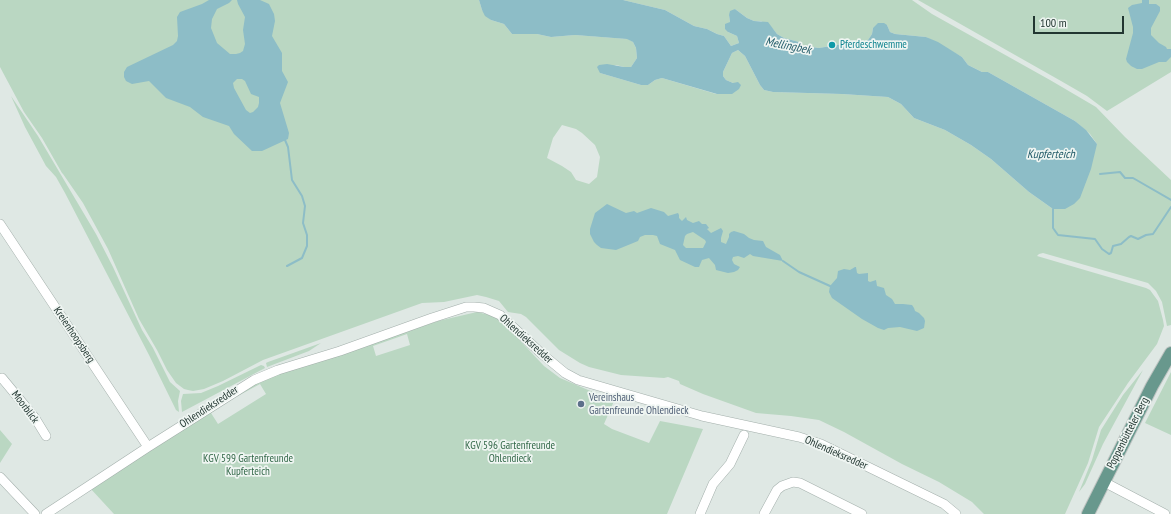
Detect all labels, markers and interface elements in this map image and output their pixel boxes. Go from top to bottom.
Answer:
scale bar [1035,8,1126,34]
text: 100 m [1040,15,1067,30]
water label: Mellingbek [764,35,812,57]
place label: Pferdeschwemme [840,38,907,52]
marker: Pferdeschwemme [827,40,837,50]
water label: Kupferteich [1027,148,1075,162]
street label: Kreienhoopsberg [51,305,97,365]
street label: Ohlendieksredder [497,312,555,366]
street label: Ohlendieksredder [177,383,241,431]
street label: Moorblick [8,388,42,426]
place label: Vereinshaus Gartenfreunde Ohlendieck [589,391,689,417]
street label: Poppenbütteler Berg [1104,395,1152,471]
marker: Vereinshaus Gartenfreunde Ohlendieck [576,399,586,409]
street label: Ohlendieksredder [803,433,869,473]
park label: KGV 596 Gartenfreunde Ohlendieck [465,439,555,465]
park label: KGV 599 Gartenfreunde Kupferteich [203,452,293,478]

